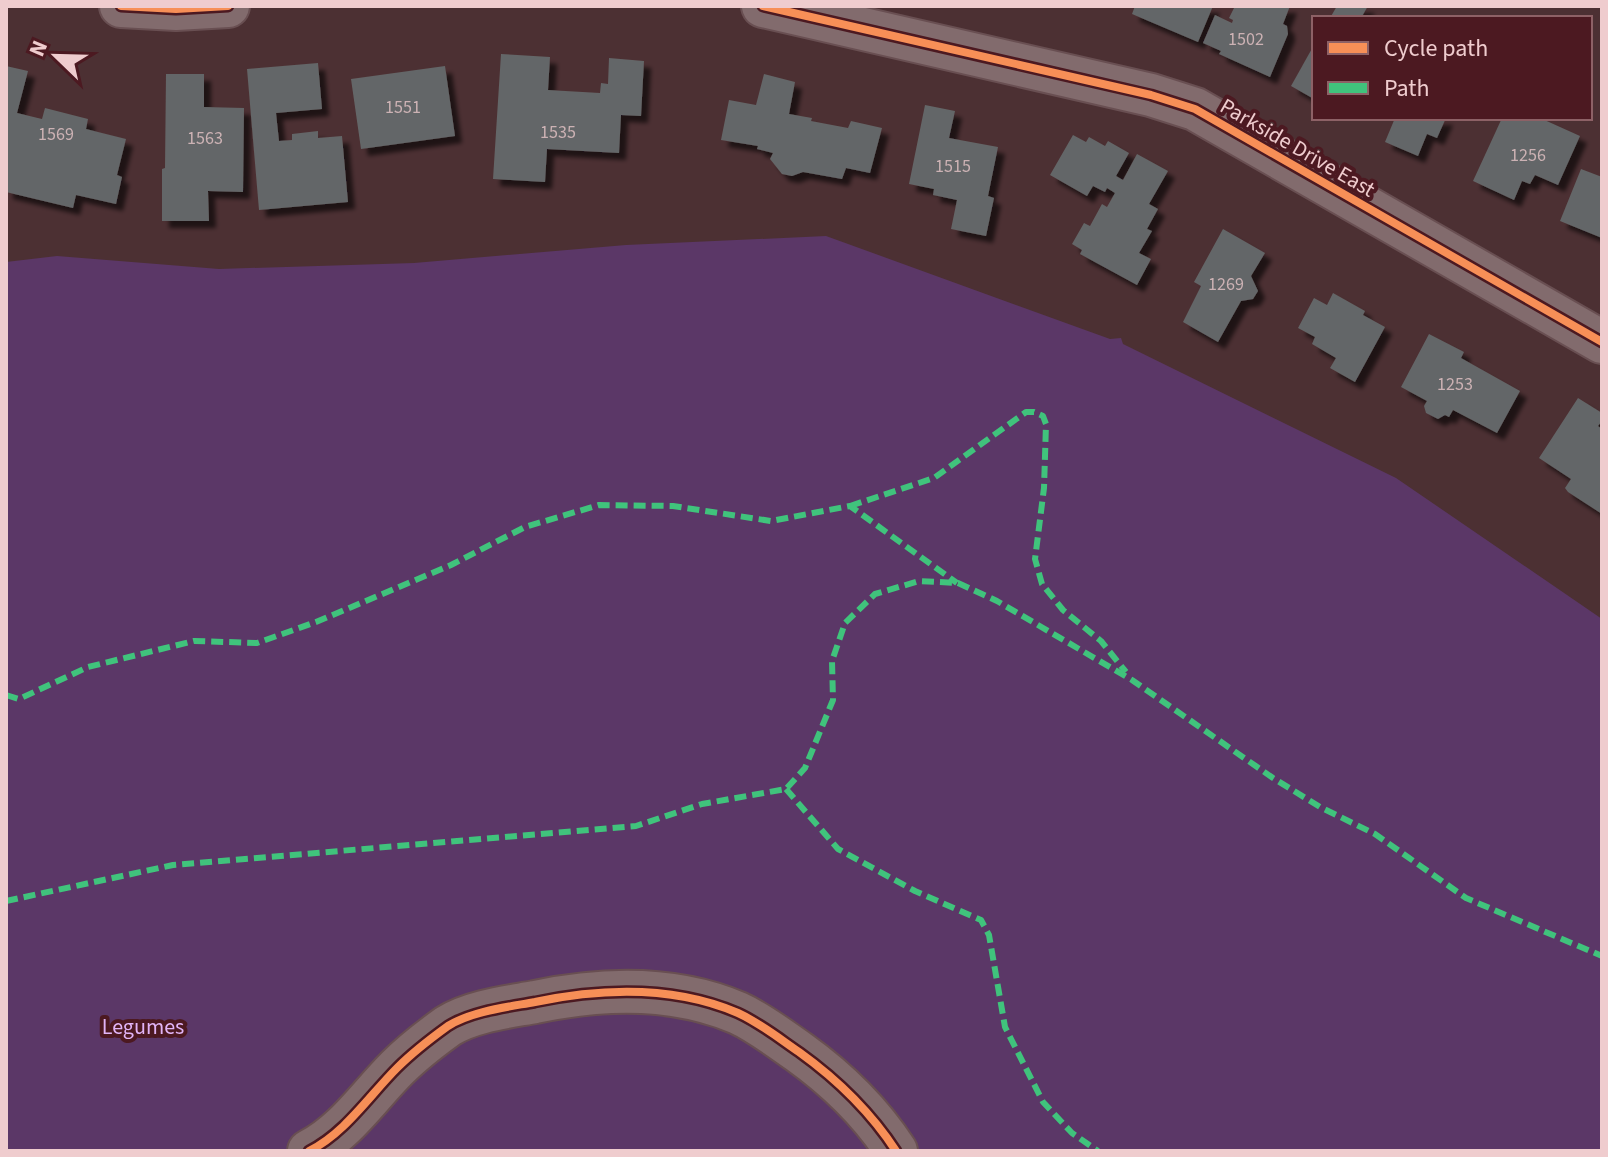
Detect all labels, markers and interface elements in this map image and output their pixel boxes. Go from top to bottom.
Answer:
north arrow [16,16,96,96]
legend [1312,16,1592,120]
house number: 1502 [1228,27,1264,52]
text: Cycle path [1384,31,1488,66]
text: N [21,36,56,62]
text: Path [1384,71,1430,106]
street label: Parkside Drive East [1214,90,1381,206]
house number: 1551 [385,95,421,120]
house number: 1535 [540,120,576,145]
house number: 1569 [38,122,74,147]
house number: 1563 [187,126,223,151]
house number: 1256 [1510,143,1546,168]
house number: 1515 [935,154,971,179]
house number: 1269 [1208,272,1244,297]
house number: 1253 [1437,372,1473,397]
park label: Legumes [102,1011,184,1043]

